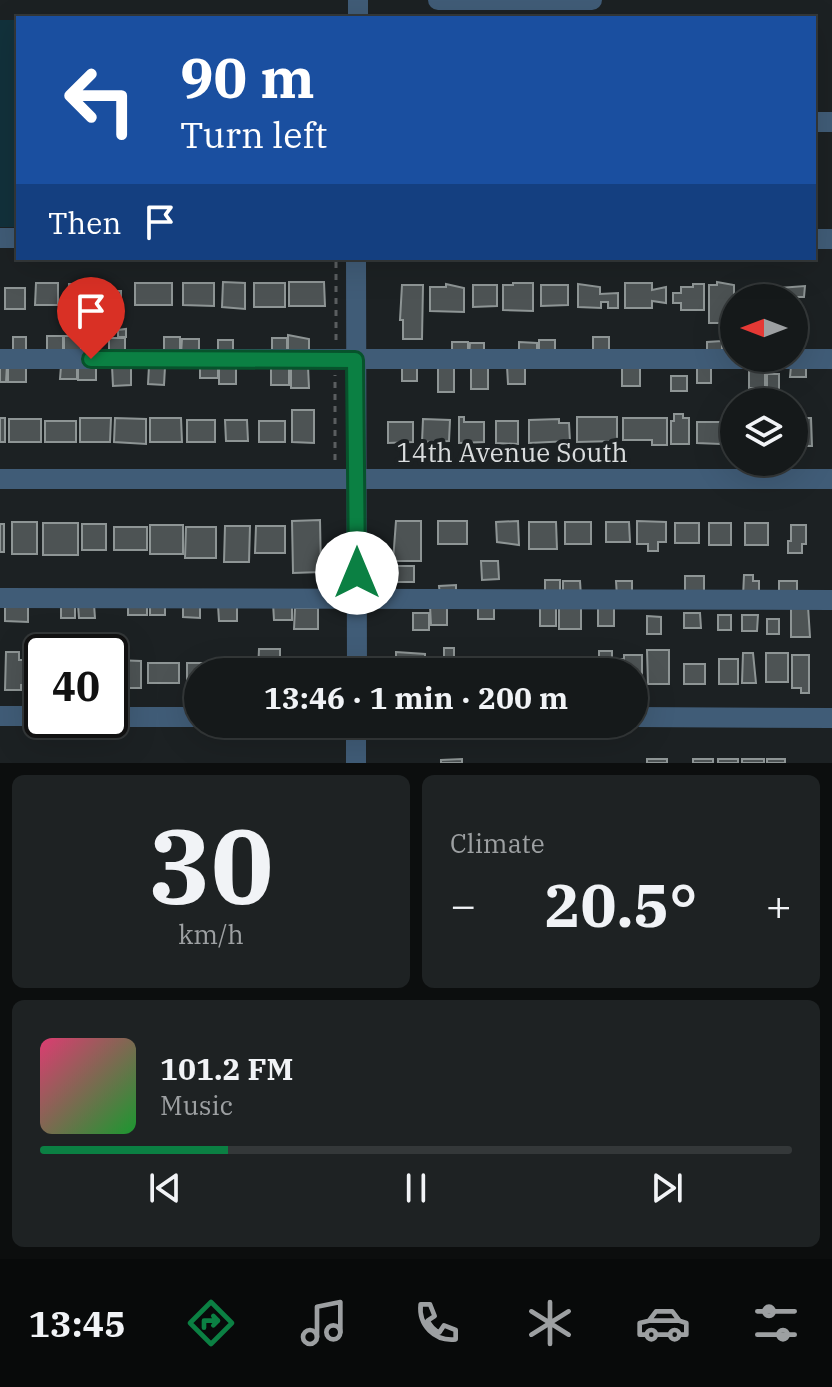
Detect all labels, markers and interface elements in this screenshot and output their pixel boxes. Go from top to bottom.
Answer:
text: 90 m [180,41,315,113]
icon: left [48,48,152,152]
text: Turn left [180,111,327,158]
icon: arrive [138,200,182,244]
text: Then [48,203,122,242]
pin [57,277,125,359]
north arrow [720,284,808,372]
map controls [720,284,808,476]
icon: arrive [69,289,113,333]
button: layers [720,388,808,476]
street label: 14th Avenue South [396,435,628,469]
position arrow [315,531,399,615]
speed limit sign: 40 [24,634,128,738]
text: 13:46 · 1 min · 200 m [264,678,568,717]
text: 30 [149,797,273,933]
text: Climate [450,826,545,860]
text: 20.5° [544,865,698,944]
text: − [450,876,476,933]
text: + [766,876,792,933]
text: km/h [178,917,244,951]
text: 101.2 FM [160,1049,293,1088]
text: Music [160,1088,233,1122]
icon: previous [143,1166,187,1210]
icon: pause [394,1166,438,1210]
icon: next [645,1166,689,1210]
icon: directions [183,1295,239,1351]
icon: music [296,1295,352,1351]
icon: phone [409,1295,465,1351]
icon: climate [522,1295,578,1351]
icon: car [635,1295,691,1351]
icon: filters [748,1295,804,1351]
text: 13:45 [28,1300,126,1347]

